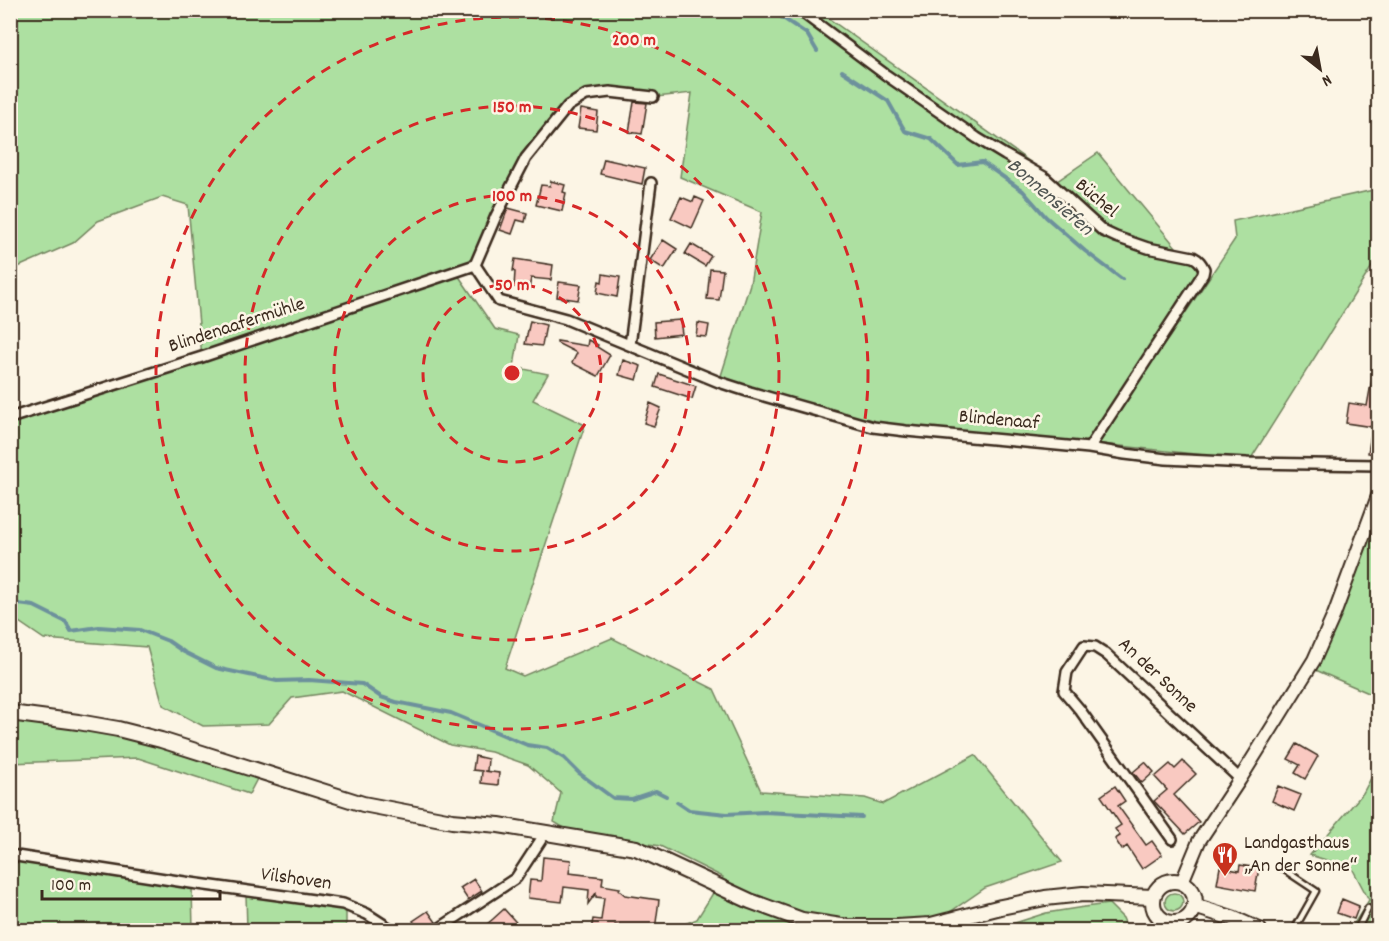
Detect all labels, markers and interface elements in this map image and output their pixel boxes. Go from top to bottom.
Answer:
text: 200 m [612,29,656,54]
north arrow [1290,39,1350,99]
text: N [1317,68,1336,92]
text: 150 m [493,96,531,121]
water label: Bonnensiefen [999,152,1100,245]
street label: Büchel [1068,173,1124,226]
text: 100 m [492,185,532,210]
text: 50 m [495,274,529,299]
street label: Blindenaafermühle [165,291,309,361]
centre of rings [502,363,522,383]
street label: Blindenaaf [958,404,1041,439]
street label: An der Sonne [1111,632,1203,720]
place label: Landgasthaus „An der Sonne“ [1244,830,1357,881]
restaurant icon: Landgasthaus „An der Sonne“ [1210,840,1240,878]
street label: Vilshoven [259,861,333,899]
scale bar [42,863,220,901]
text: 100 m [51,874,91,899]

